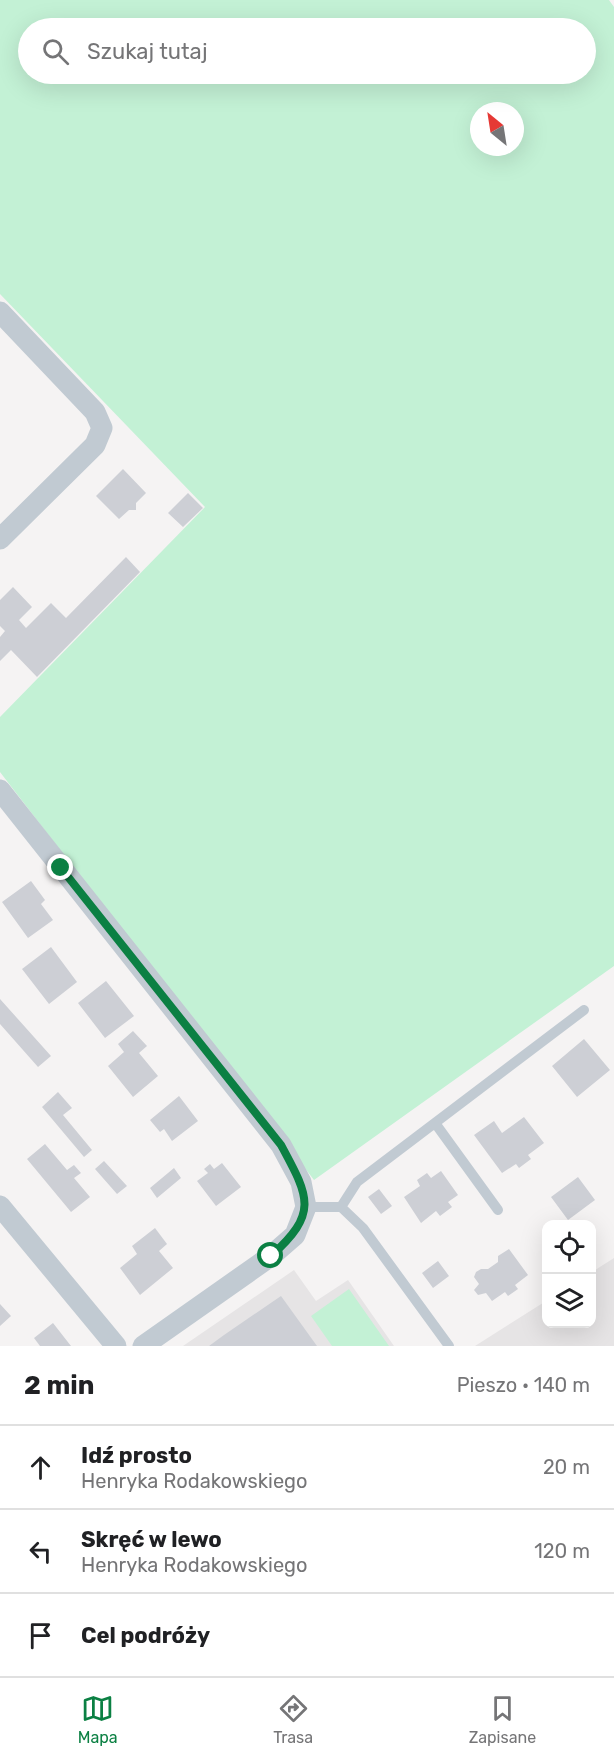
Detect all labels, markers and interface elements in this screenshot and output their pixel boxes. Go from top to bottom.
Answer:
search box [18,18,596,84]
icon: search [39,35,72,68]
text: Szukaj tutaj [87,38,208,65]
north arrow [470,102,524,156]
route end [47,854,73,880]
map controls [542,1220,596,1328]
button: locate [542,1220,596,1274]
route start [257,1242,283,1268]
button: layers [542,1274,596,1328]
text: 2 min [24,1370,94,1401]
text: Pieszo · 140 m [457,1373,590,1397]
text: Idź prosto [81,1442,192,1469]
icon: ahead [24,1451,57,1484]
text: 20 m [543,1455,590,1479]
text: Henryka Rodakowskiego [81,1469,308,1493]
text: Skręć w lewo [81,1526,222,1553]
icon: left [24,1535,57,1568]
text: 120 m [534,1539,590,1563]
text: Henryka Rodakowskiego [81,1553,308,1577]
icon: arrive [24,1619,57,1652]
text: Cel podróży [81,1622,210,1649]
tab: Mapa [78,1692,118,1747]
tab: Trasa [273,1692,313,1747]
tab: Zapisane [469,1692,536,1747]

